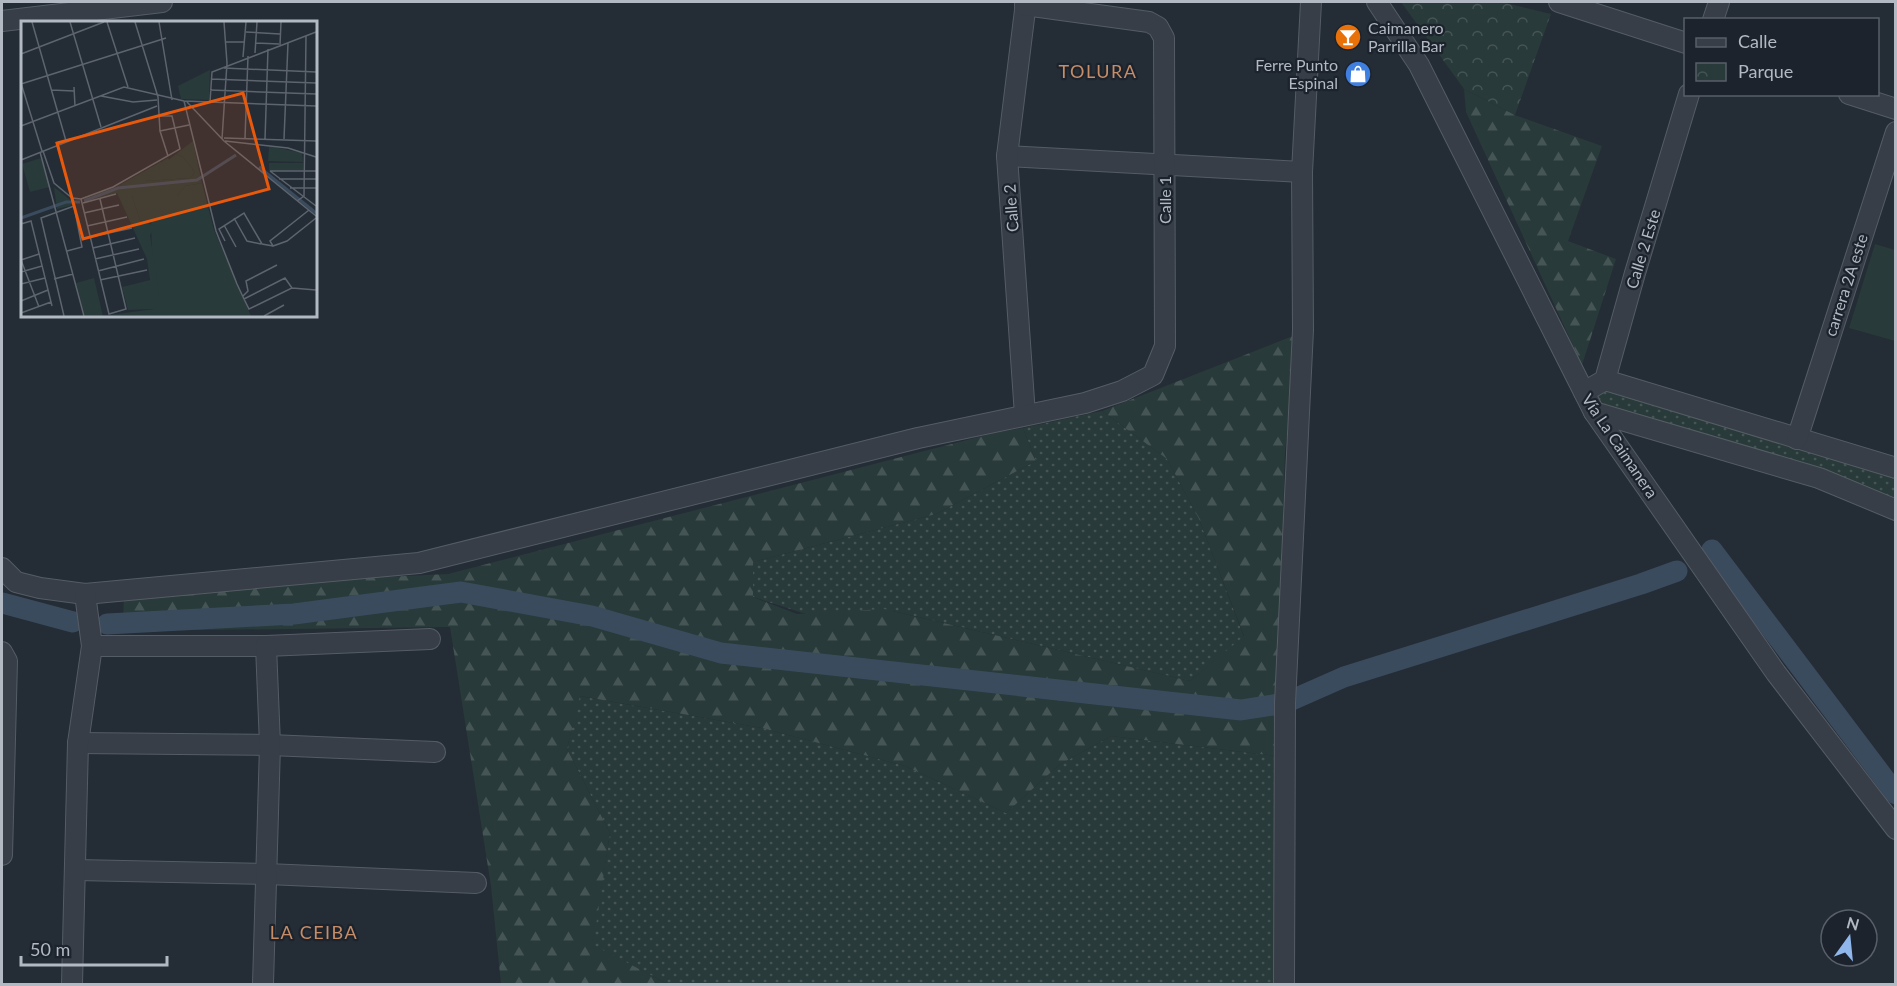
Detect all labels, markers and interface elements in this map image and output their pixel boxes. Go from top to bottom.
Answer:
place label: Caimanero Parrilla Bar [1368,18,1445,55]
legend [1684,18,1879,96]
inset map [21,21,316,316]
bar icon: Caimanero Parrilla Bar [1333,22,1363,52]
text: Calle [1738,30,1777,52]
place label: Ferre Punto Espinal [1255,55,1338,92]
shop icon: Ferre Punto Espinal [1343,59,1373,89]
district label: TOLURA [1059,60,1137,82]
text: Parque [1738,60,1793,82]
street label: Calle 1 [1155,176,1174,224]
street label: Calle 2 [999,183,1022,233]
street label: Calle 2 Este [1621,207,1664,291]
street label: carrera 2A este [1820,231,1871,338]
street label: Vía La Caimanera [1579,390,1662,501]
north arrow [1819,908,1879,968]
text: N [1845,912,1861,934]
district label: LA CEIBA [270,921,358,943]
scale bar [21,929,166,967]
text: 50 m [30,938,70,960]

